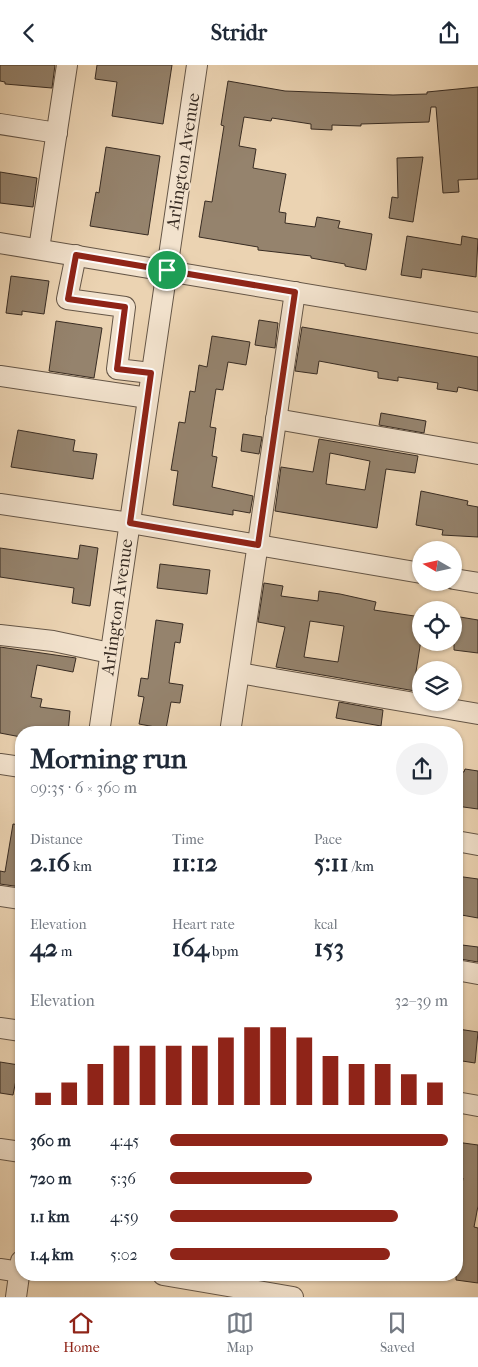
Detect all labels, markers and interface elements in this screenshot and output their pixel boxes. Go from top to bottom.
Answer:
icon: back [15,19,43,47]
icon: share [435,19,463,47]
text: Stridr [211,20,267,46]
street label: Arlington Avenue [162,91,205,232]
pin [146,249,188,291]
icon: arrive [153,256,181,284]
street label: Arlington Avenue [97,537,137,678]
north arrow [412,541,462,591]
map controls [412,541,462,711]
button: locate [412,601,462,651]
button: layers [412,661,462,711]
text: Morning run [30,742,187,775]
button: share [396,743,448,795]
text: 09:35 · 6 × 360 m [30,778,137,797]
text: Distance [30,831,83,848]
text: Time [172,831,204,848]
text: Pace [314,831,342,848]
text: 2.16 [30,848,70,877]
text: 11:12 [172,848,218,877]
text: 5:11 [314,848,349,877]
text: km [70,858,92,875]
text: /km [349,858,374,875]
text: Elevation [30,916,87,933]
text: Heart rate [172,916,235,933]
text: kcal [314,916,338,933]
text: 42 [30,933,58,962]
text: 164 [172,933,209,962]
text: 153 [314,933,344,962]
text: m [58,943,72,960]
text: bpm [209,943,239,960]
text: Elevation [30,991,95,1010]
text: 32–39 m [395,991,448,1010]
text: 360 m [30,1131,71,1150]
text: 4:45 [110,1131,139,1150]
text: 720 m [30,1169,71,1188]
text: 5:36 [110,1169,136,1188]
text: 1.1 km [30,1207,69,1226]
text: 4:59 [110,1207,139,1226]
text: 1.4 km [30,1245,74,1264]
text: 5:02 [110,1245,138,1264]
tab: Home [63,1309,100,1356]
tab: Map [226,1309,254,1356]
tab: Saved [380,1309,415,1356]

